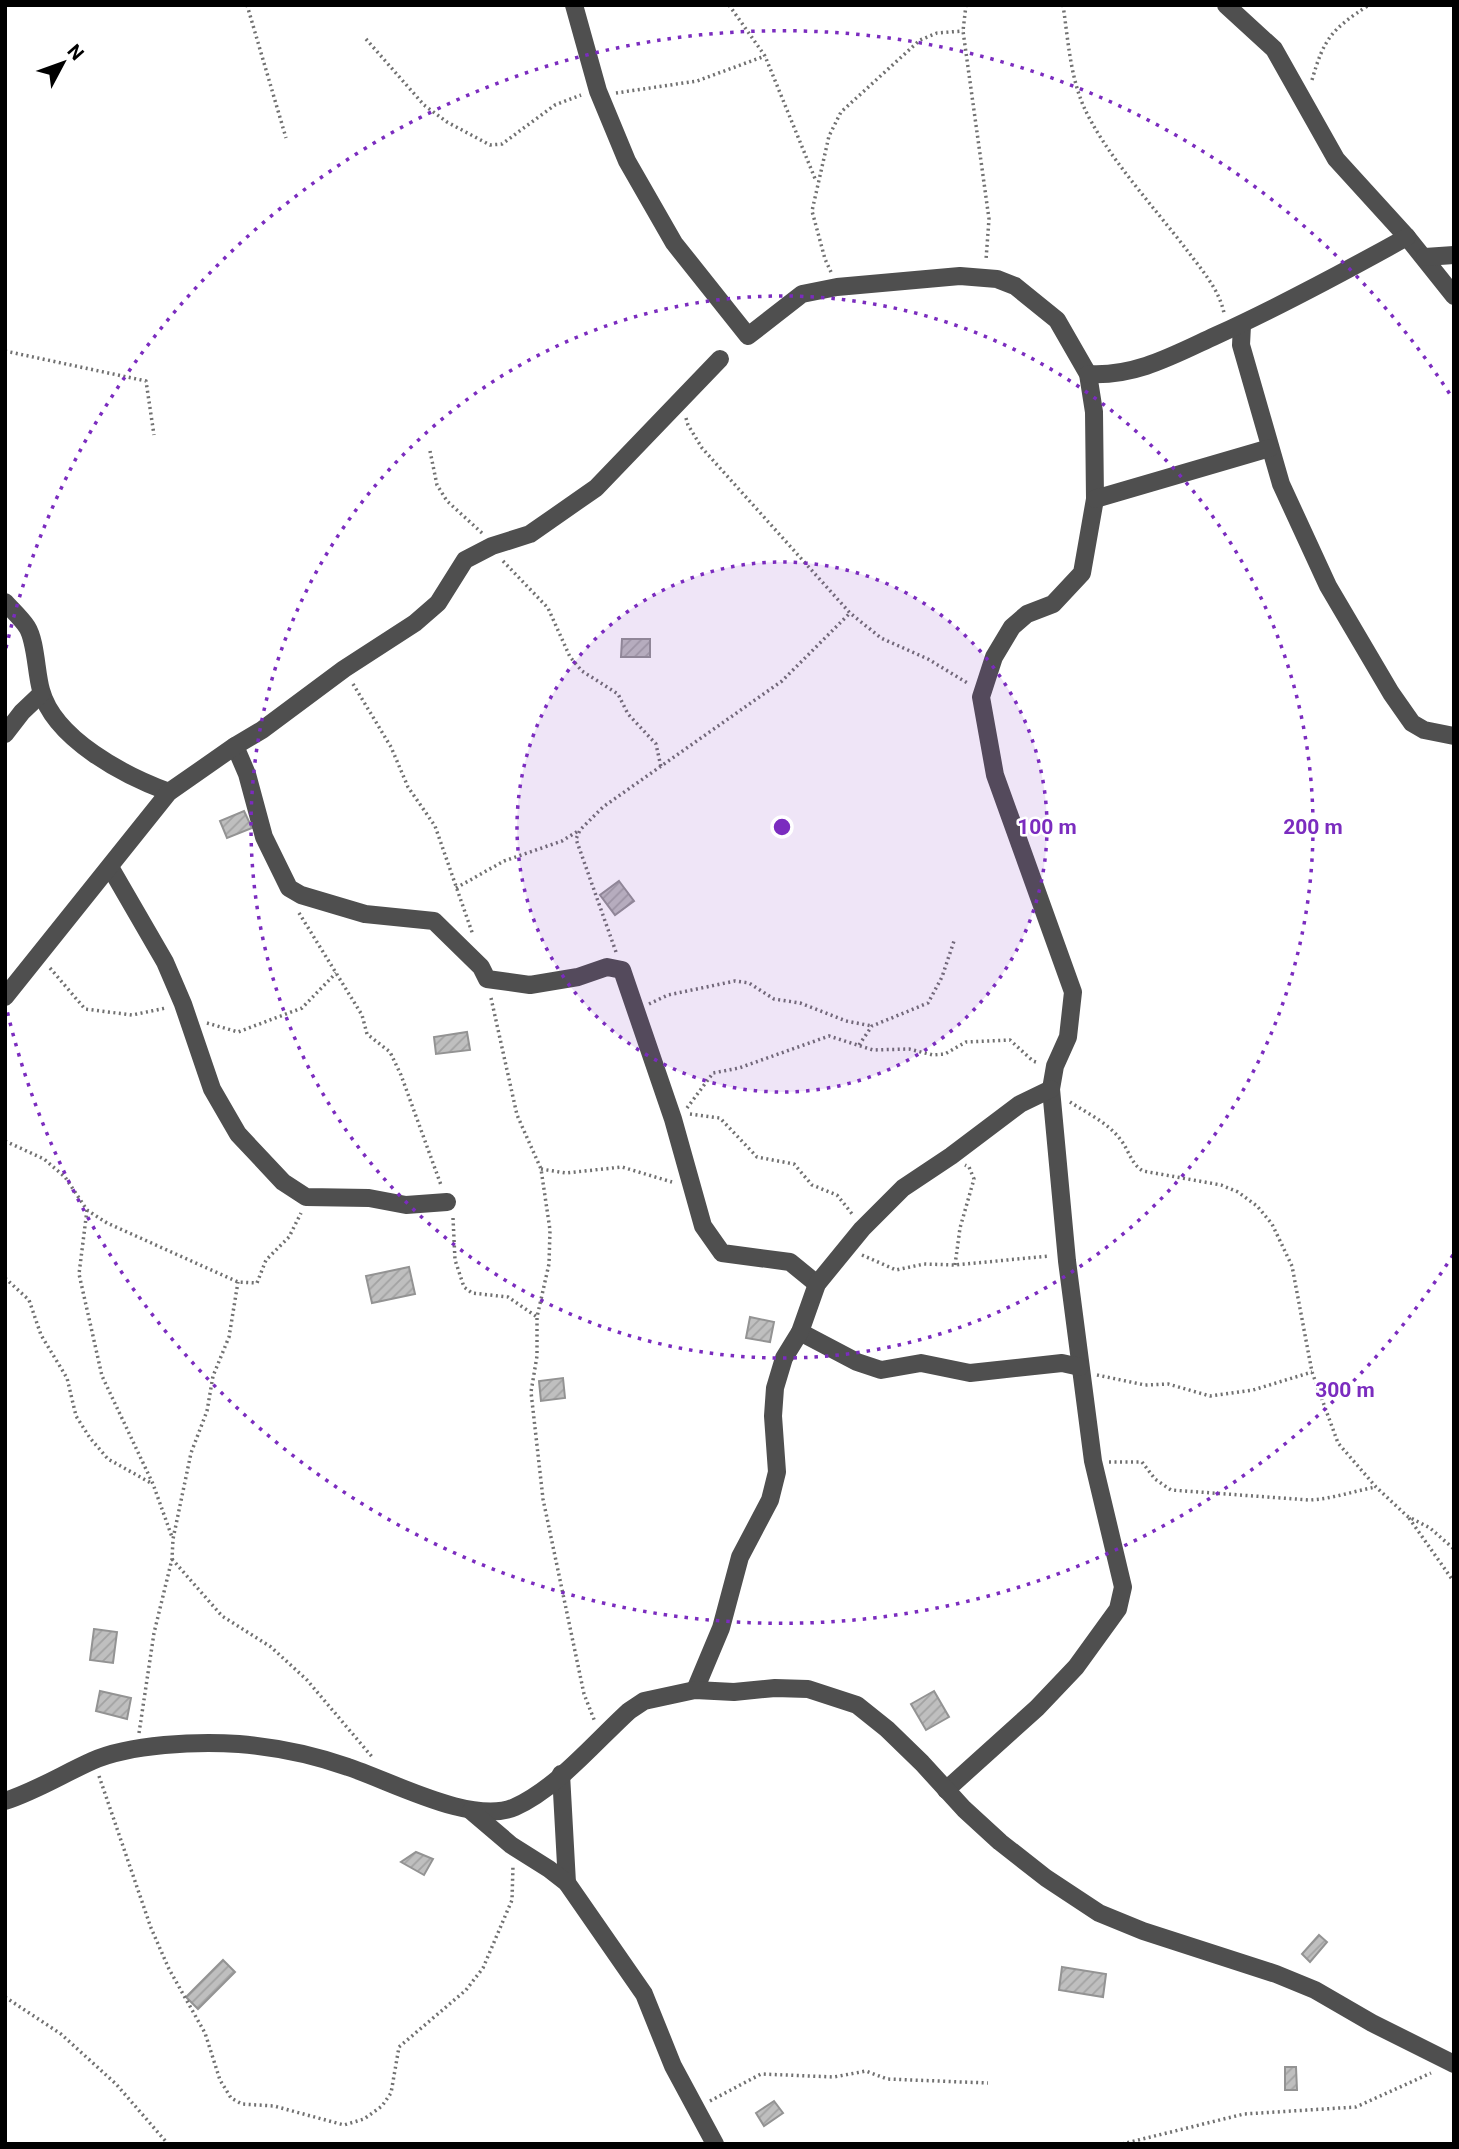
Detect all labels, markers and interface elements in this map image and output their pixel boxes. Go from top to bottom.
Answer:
north arrow [28,28,98,98]
text: N [62,40,89,65]
centre of rings [770,815,794,839]
text: 100 m [1017,815,1077,839]
text: 200 m [1283,815,1343,839]
text: 300 m [1315,1378,1375,1402]

